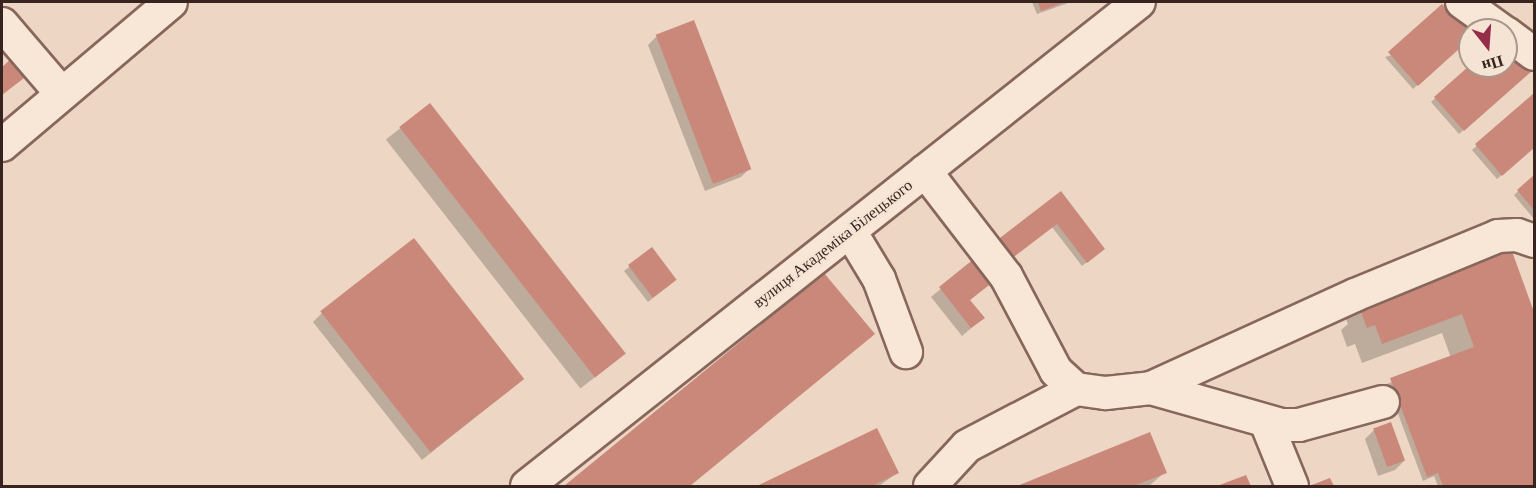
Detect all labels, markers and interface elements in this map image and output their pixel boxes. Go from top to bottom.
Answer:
north arrow [1458,18,1518,78]
text: Пн [1480,52,1506,75]
street label: вулиця Академіка Білецького [749,176,917,312]

